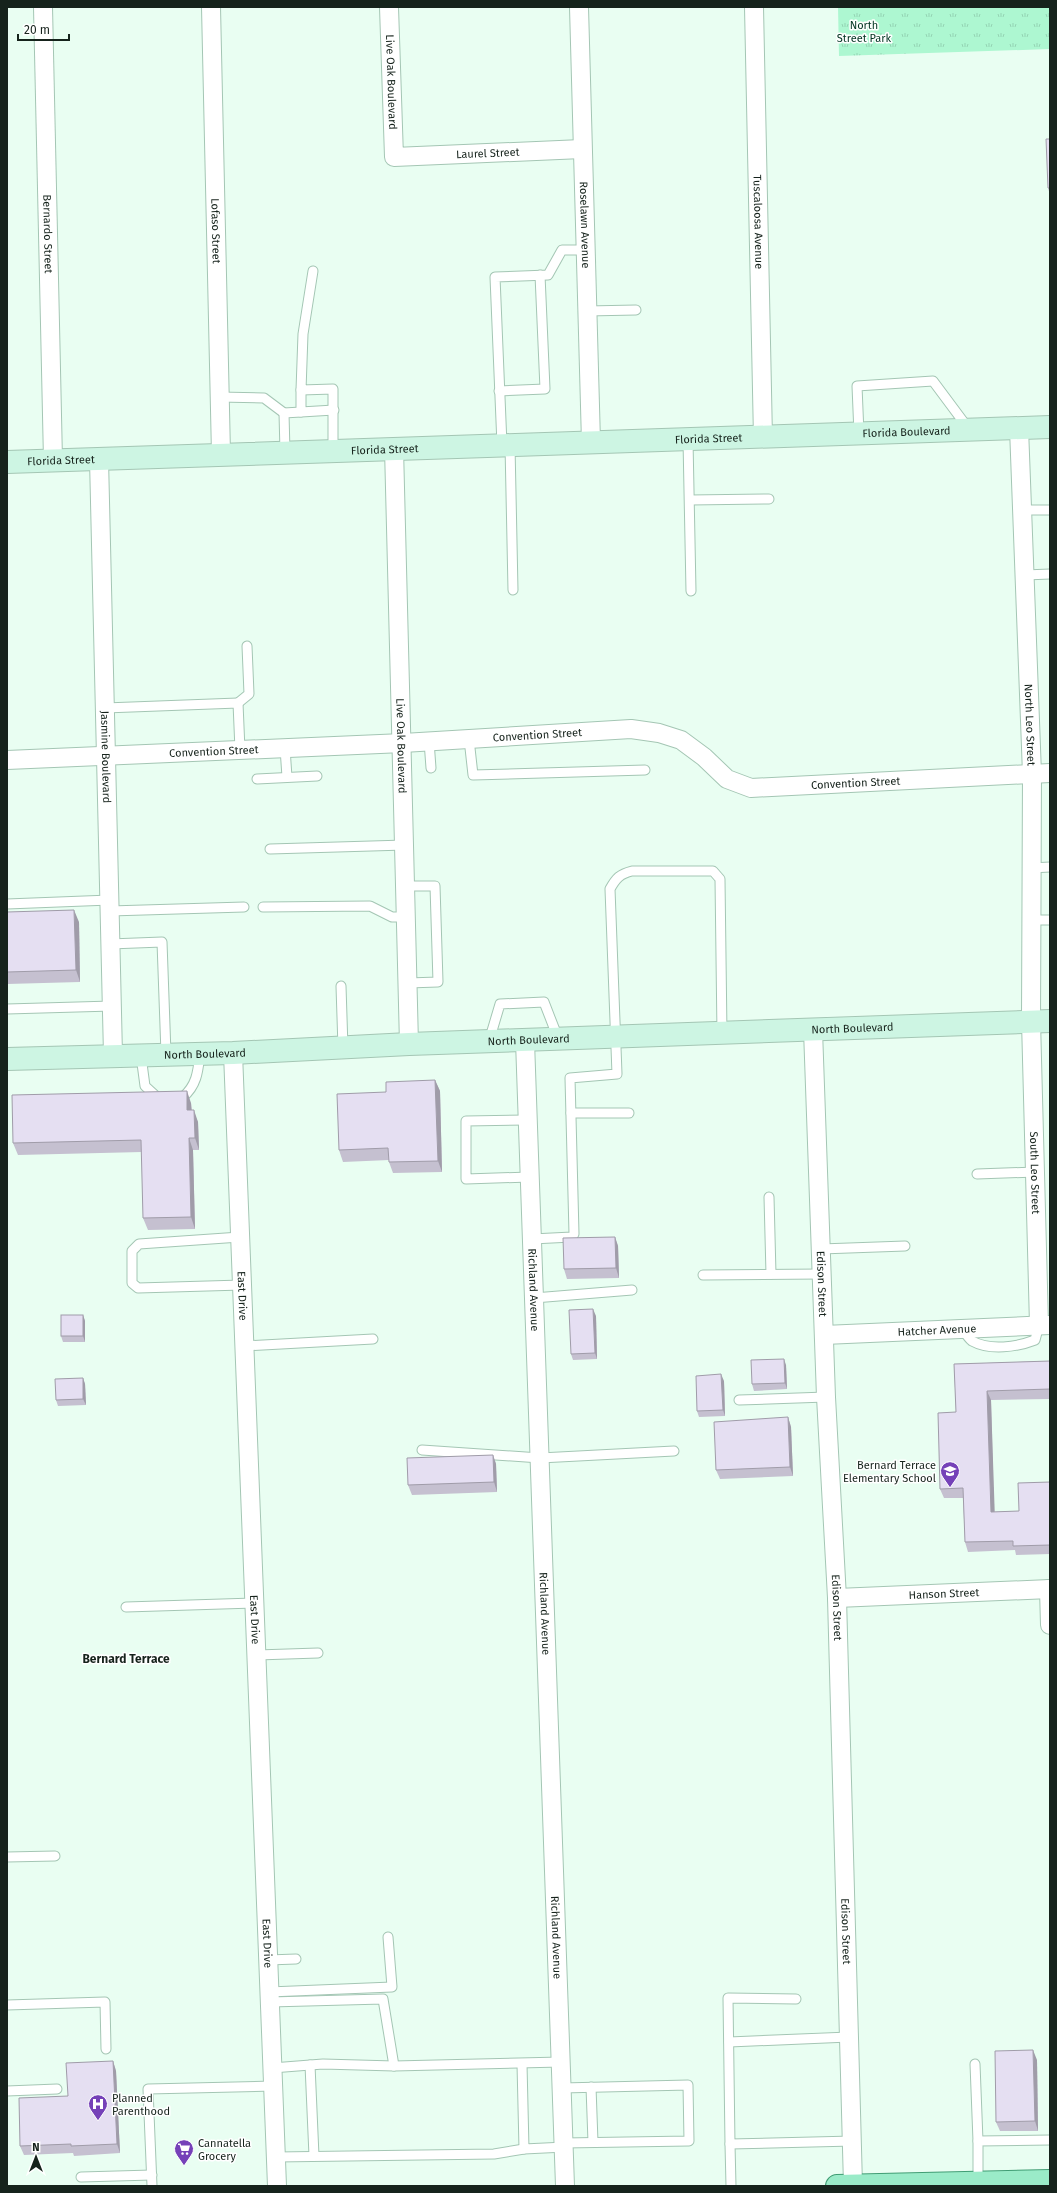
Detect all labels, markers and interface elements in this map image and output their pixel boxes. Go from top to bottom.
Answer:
scale bar [18,16,69,42]
park label: North Street Park [837,19,892,45]
text: 20 m [24,23,50,37]
street label: Live Oak Boulevard [383,34,400,130]
street label: Laurel Street [456,145,520,161]
street label: Tuscaloosa Avenue [751,175,766,269]
street label: Roselawn Avenue [577,181,593,269]
street label: Bernardo Street [41,194,55,274]
street label: Lofaso Street [209,198,223,264]
street label: Florida Boulevard [862,424,951,440]
street label: Florida Street [675,431,743,446]
street label: Florida Street [351,442,419,457]
street label: Florida Street [27,453,95,468]
street label: North Leo Street [1022,684,1038,766]
street label: Live Oak Boulevard [394,698,409,794]
street label: Jasmine Boulevard [98,710,114,803]
street label: Convention Street [492,726,582,744]
street label: Convention Street [169,743,259,760]
street label: Convention Street [811,774,901,791]
street label: North Boulevard [811,1020,894,1036]
street label: North Boulevard [487,1032,570,1048]
street label: North Boulevard [164,1046,246,1061]
street label: South Leo Street [1027,1131,1043,1214]
street label: Richland Avenue [526,1248,542,1332]
street label: Edison Street [814,1251,830,1317]
street label: East Drive [235,1271,250,1321]
street label: Hatcher Avenue [897,1322,976,1338]
place label: Bernard Terrace Elementary School [843,1459,936,1485]
school or university icon: Bernard Terrace Elementary School [939,1460,961,1488]
street label: Richland Avenue [537,1572,553,1655]
street label: Edison Street [829,1574,845,1641]
street label: Hanson Street [908,1585,980,1601]
street label: East Drive [248,1595,262,1645]
district label: Bernard Terrace [82,1652,170,1666]
street label: Richland Avenue [548,1896,564,1979]
street label: Edison Street [839,1898,853,1965]
street label: East Drive [260,1918,275,1968]
place label: Planned Parenthood [112,2092,170,2118]
hospital icon: Planned Parenthood [87,2093,109,2121]
north arrow [16,2137,56,2177]
place label: Cannatella Grocery [198,2137,251,2163]
supermarket icon: Cannatella Grocery [173,2138,195,2166]
text: N [32,2141,40,2154]

